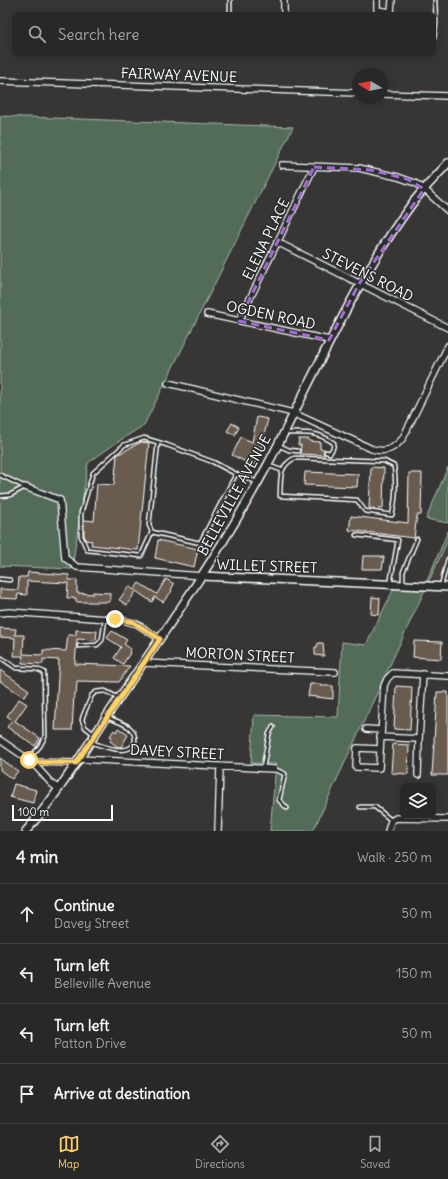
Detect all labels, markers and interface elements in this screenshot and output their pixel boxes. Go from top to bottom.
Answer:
search box [12,12,436,56]
icon: search [26,23,48,45]
text: Search here [58,25,139,44]
street label: FAIRWAY AVENUE [121,64,237,86]
north arrow [352,68,388,104]
street label: ELENA PLACE [239,195,293,283]
street label: STEVENS ROAD [319,244,417,306]
street label: OGDEN ROAD [225,297,317,333]
street label: BELLEVILLE AVENUE [193,431,275,559]
street label: WILLET STREET [216,555,318,577]
route end [106,610,124,628]
street label: MORTON STREET [185,643,295,667]
street label: DAVEY STREET [129,741,225,763]
route start [20,751,38,769]
map controls [400,783,436,819]
button: layers [400,783,436,819]
scale bar [12,803,113,822]
text: 100 m [18,805,49,819]
text: 4 min [16,846,58,868]
text: Walk · 250 m [357,849,432,866]
text: Continue [54,896,115,915]
icon: ahead [16,903,38,925]
text: 50 m [401,905,432,922]
text: Davey Street [54,915,129,932]
text: Turn left [54,956,109,975]
icon: left [16,963,38,985]
text: 150 m [396,965,432,982]
text: Belleville Avenue [54,975,151,992]
text: Turn left [54,1016,109,1035]
icon: left [16,1023,38,1045]
text: 50 m [401,1025,432,1042]
text: Patton Drive [54,1035,126,1052]
icon: arrive [16,1083,38,1105]
text: Arrive at destination [54,1084,190,1103]
tab: Map [58,1133,80,1171]
tab: Directions [195,1133,245,1171]
tab: Saved [360,1133,390,1171]

